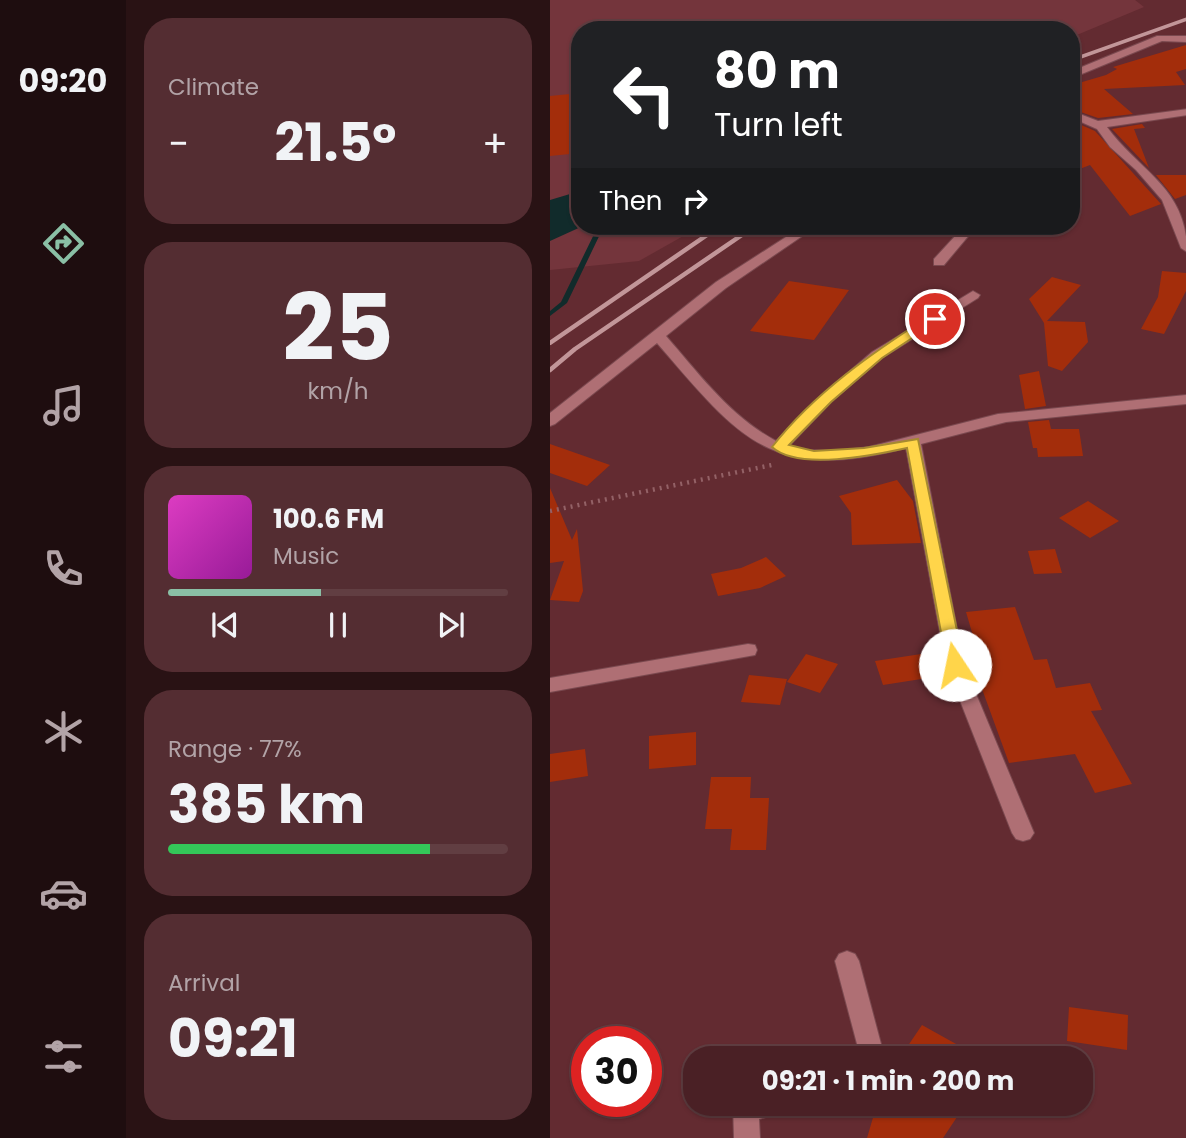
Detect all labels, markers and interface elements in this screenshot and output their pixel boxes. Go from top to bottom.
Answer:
text: 80 m [714,37,840,105]
icon: left [599,49,690,140]
text: 09:20 [19,58,107,103]
text: Climate [168,71,259,103]
text: Turn left [714,102,843,147]
text: 21.5° [275,106,396,179]
text: − [168,117,189,170]
text: + [482,117,508,170]
icon: right [676,182,714,220]
text: Then [599,183,662,219]
icon: directions [39,219,88,268]
text: 25 [282,264,394,392]
pin [905,289,965,349]
icon: arrive [916,300,954,338]
text: km/h [307,375,369,407]
icon: music [39,381,88,430]
text: 100.6 FM [273,501,384,537]
text: Music [273,540,339,572]
icon: phone [39,544,88,593]
icon: previous [206,606,244,644]
icon: pause [319,606,357,644]
icon: next [432,606,470,644]
position arrow [918,628,992,702]
icon: climate [39,707,88,756]
text: Range · 77% [168,733,302,765]
text: 385 km [168,768,365,841]
icon: car [39,869,88,918]
text: Arrival [168,967,240,999]
text: 09:21 [168,1002,298,1075]
speed limit sign: 30 [571,1026,662,1117]
icon: filters [39,1032,88,1081]
text: 09:21 · 1 min · 200 m [762,1063,1014,1099]

